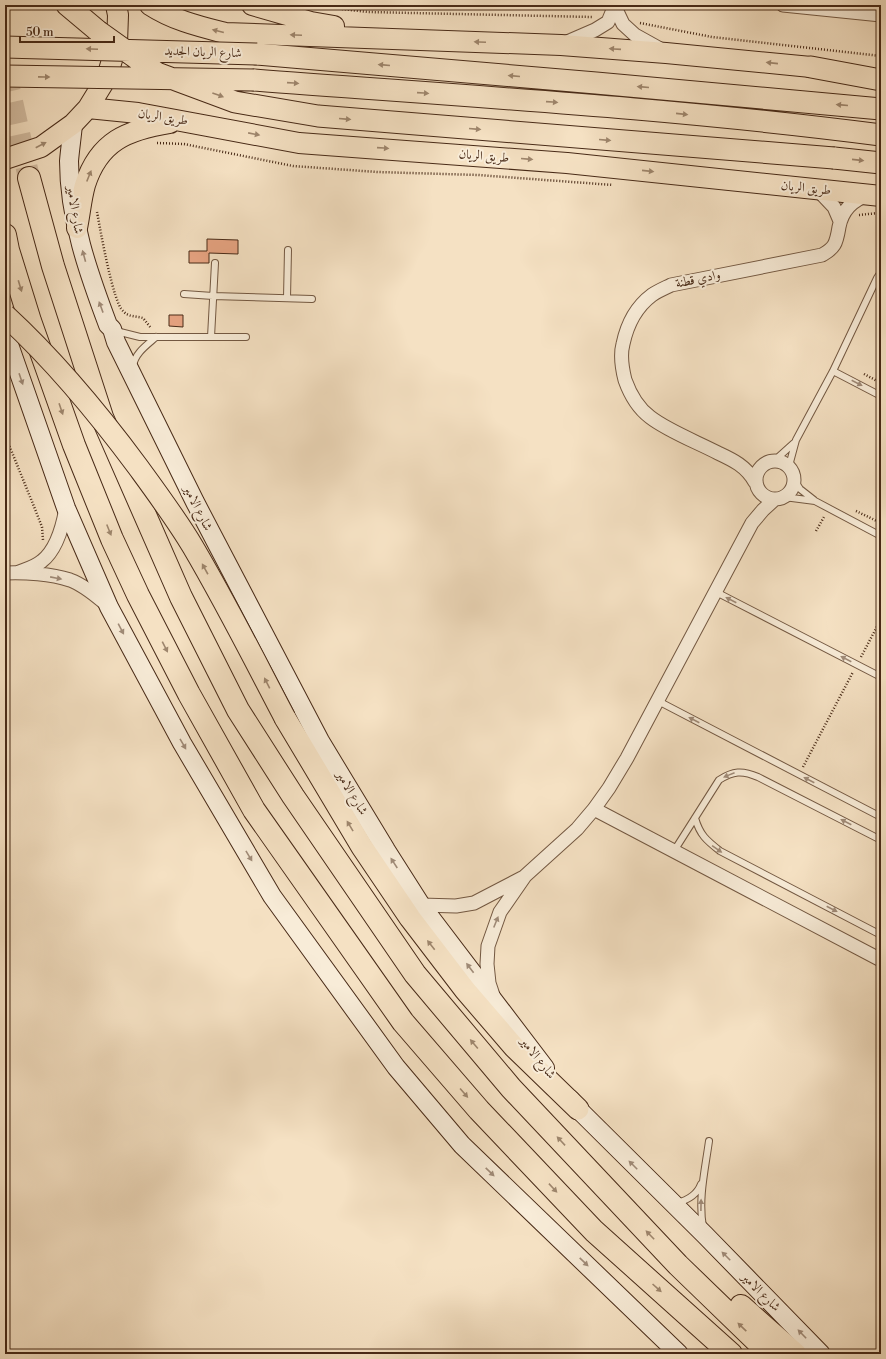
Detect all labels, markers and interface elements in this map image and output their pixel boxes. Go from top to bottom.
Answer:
scale bar [20,18,114,44]
text: 50 m [26,25,54,40]
one-way arrow [211,28,223,34]
one-way arrow [289,32,302,38]
one-way arrow [473,39,486,45]
street label: شارع الريان الجديد [164,43,242,64]
one-way arrow [86,46,98,53]
one-way arrow [609,46,621,53]
one-way arrow [766,60,778,67]
one-way arrow [378,61,390,68]
one-way arrow [508,72,520,79]
one-way arrow [38,74,51,80]
one-way arrow [287,79,299,86]
one-way arrow [637,84,649,90]
one-way arrow [417,89,429,96]
one-way arrow [212,93,224,99]
one-way arrow [546,99,558,106]
one-way arrow [836,102,848,108]
street label: طريق الريان [137,105,189,129]
one-way arrow [676,110,688,117]
one-way arrow [339,115,351,122]
one-way arrow [469,126,481,133]
one-way arrow [248,131,260,137]
one-way arrow [599,136,611,143]
one-way arrow [35,142,47,149]
one-way arrow [377,145,389,152]
street label: طريق الريان [458,146,510,166]
one-way arrow [521,156,533,163]
one-way arrow [852,157,864,164]
one-way arrow [642,168,654,174]
one-way arrow [87,170,93,182]
street label: طريق الريان [780,177,832,199]
street label: شارع الامير [60,183,87,236]
one-way arrow [81,250,87,262]
street label: وادي قطنة [674,266,722,294]
one-way arrow [17,280,23,292]
one-way arrow [98,301,104,313]
one-way arrow [18,373,24,385]
one-way arrow [851,380,863,386]
one-way arrow [58,403,64,415]
street label: شارع الامير [176,481,216,535]
one-way arrow [106,524,112,536]
one-way arrow [202,563,209,575]
one-way arrow [50,575,62,581]
one-way arrow [725,596,737,603]
one-way arrow [118,624,125,635]
one-way arrow [162,641,168,653]
one-way arrow [841,656,852,663]
one-way arrow [263,678,270,689]
one-way arrow [688,716,700,723]
one-way arrow [179,738,186,750]
street label: شارع الامير [329,766,371,819]
one-way arrow [723,772,735,778]
one-way arrow [803,777,815,783]
one-way arrow [841,819,852,825]
one-way arrow [346,820,353,832]
one-way arrow [711,845,723,852]
one-way arrow [245,850,252,862]
one-way arrow [391,857,398,869]
one-way arrow [826,906,838,912]
one-way arrow [493,915,499,927]
one-way arrow [426,939,435,950]
one-way arrow [466,963,474,974]
street label: شارع الامير [513,1032,559,1084]
one-way arrow [469,1039,478,1049]
one-way arrow [460,1088,469,1098]
one-way arrow [556,1136,566,1146]
one-way arrow [628,1160,638,1170]
one-way arrow [485,1167,495,1177]
one-way arrow [548,1183,558,1193]
one-way arrow [698,1198,704,1211]
one-way arrow [645,1230,655,1240]
one-way arrow [721,1251,731,1261]
one-way arrow [579,1257,589,1267]
street label: شارع الامير [735,1268,784,1317]
one-way arrow [652,1283,662,1292]
one-way arrow [737,1322,747,1332]
one-way arrow [797,1329,807,1339]

